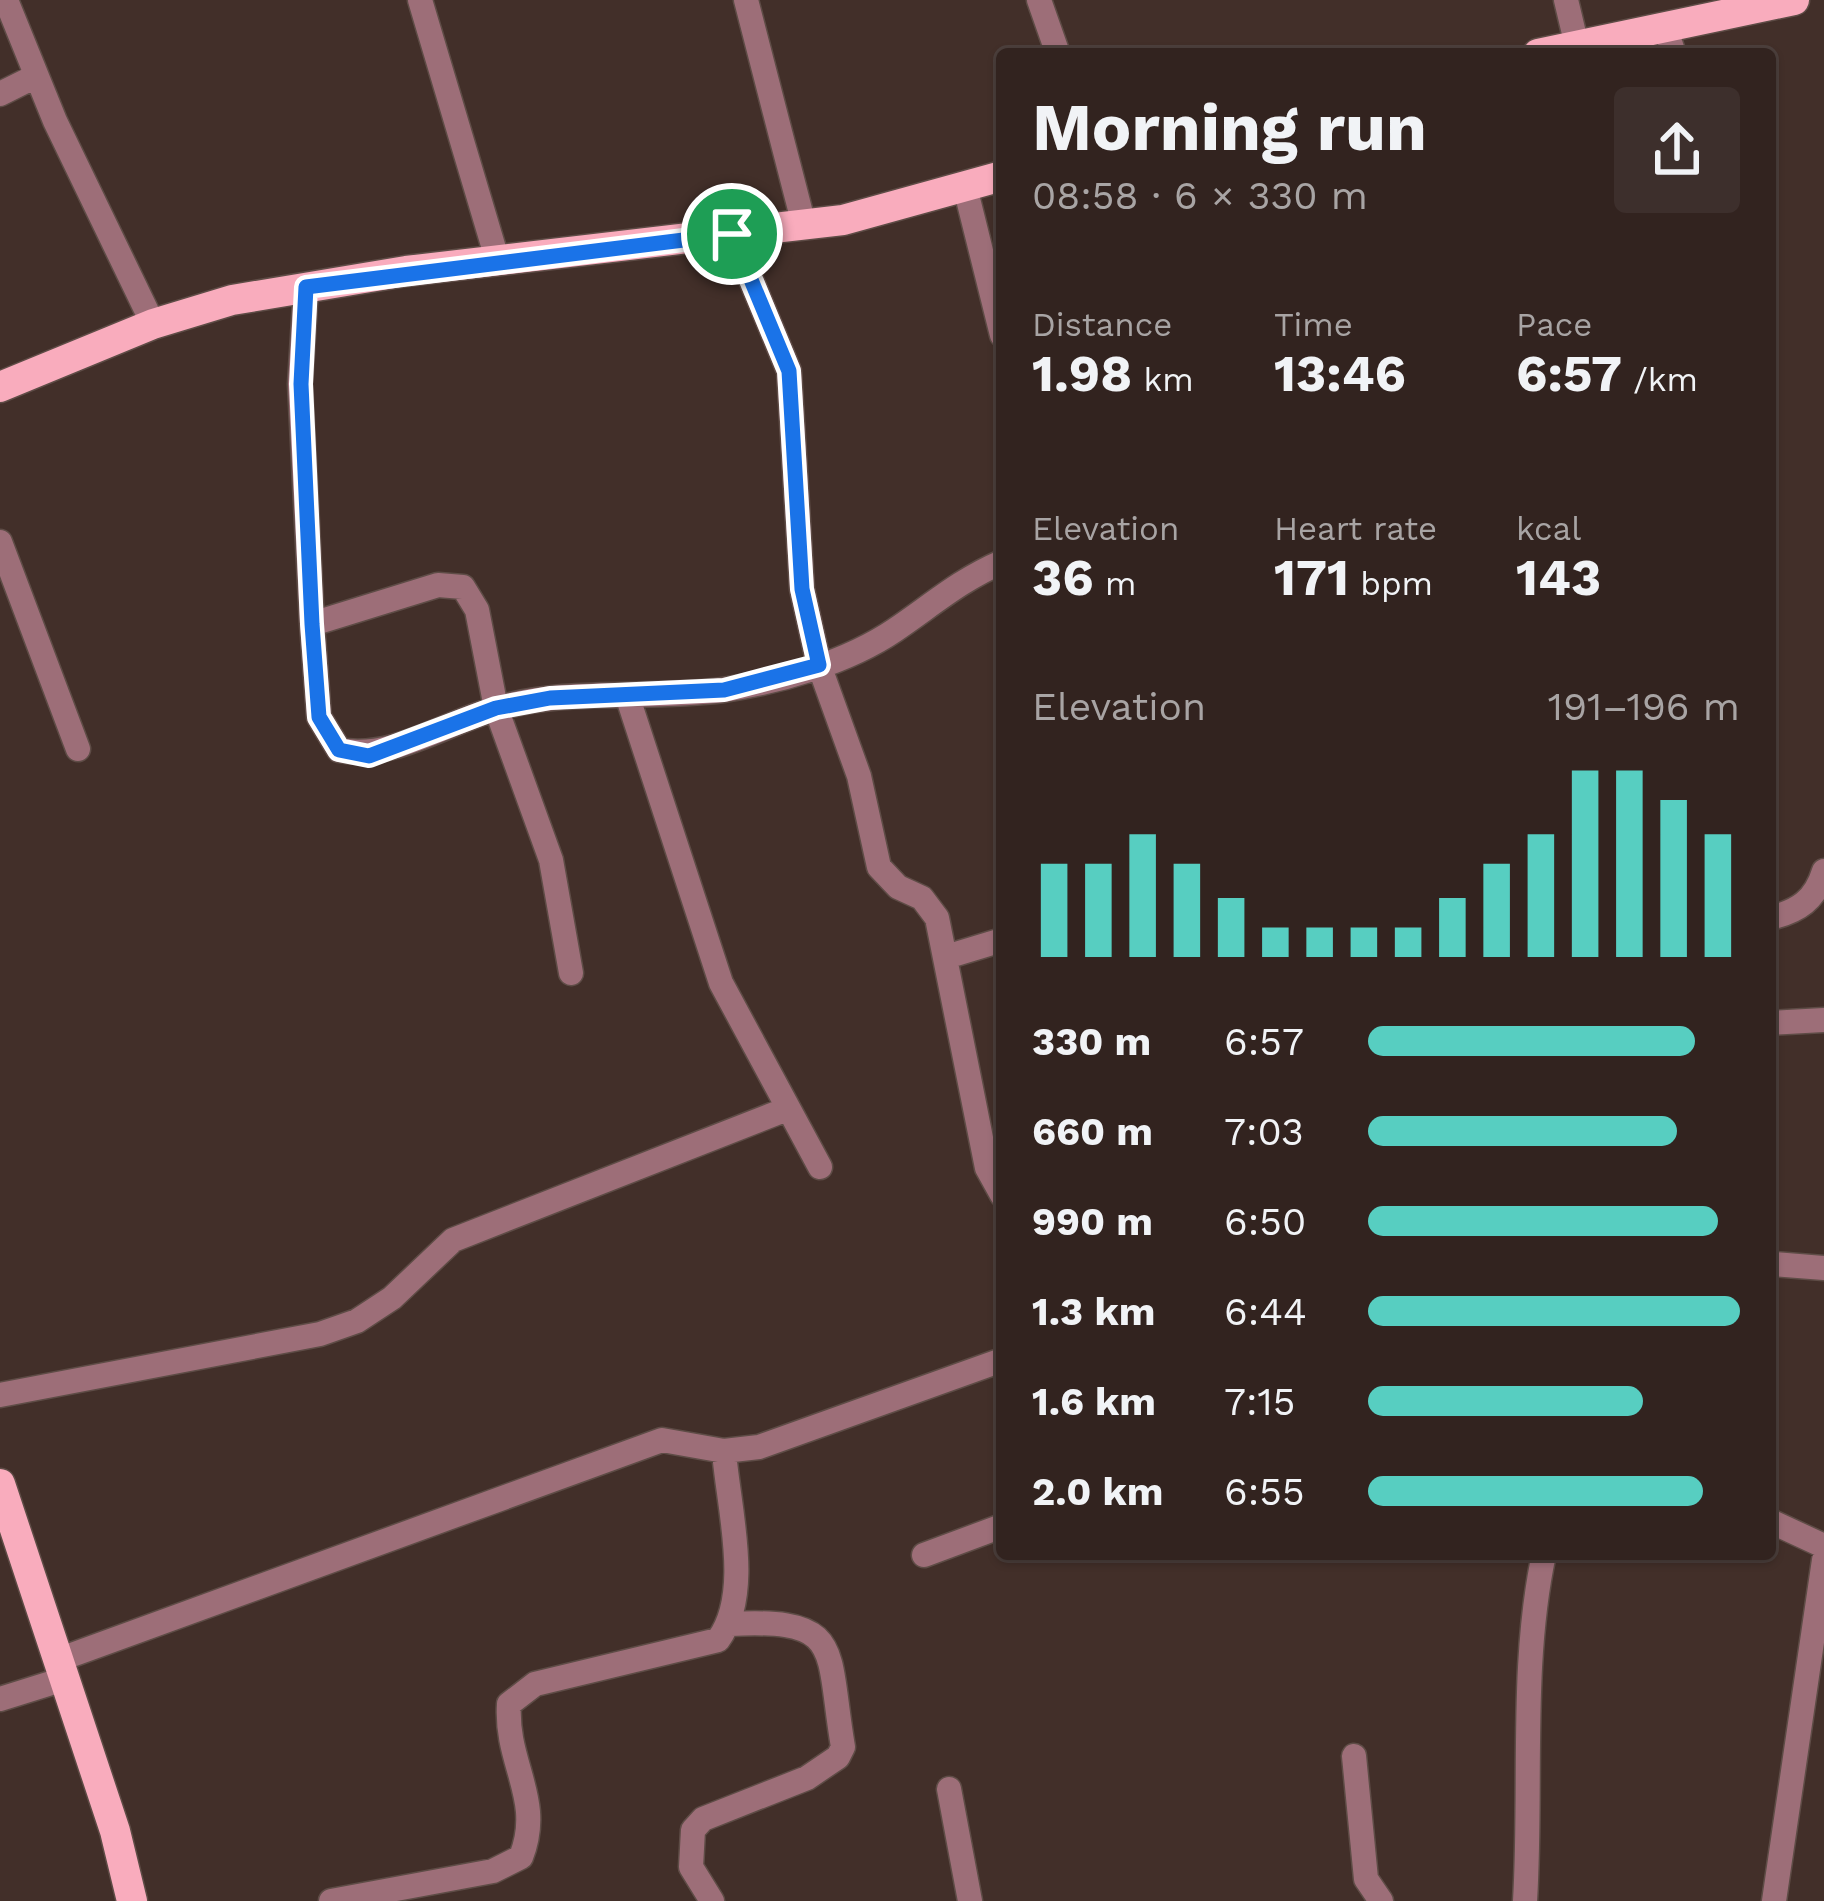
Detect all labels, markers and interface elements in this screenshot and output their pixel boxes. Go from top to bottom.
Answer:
button: share [1614,87,1740,213]
text: Morning run [1032,89,1427,166]
text: 08:58 · 6 × 330 m [1032,173,1368,218]
pin [681,183,783,285]
icon: arrive [699,201,765,267]
text: Distance [1032,305,1172,344]
text: Time [1274,305,1353,344]
text: Pace [1516,305,1592,344]
text: 1.98 [1032,344,1132,403]
text: 13:46 [1274,344,1406,403]
text: 6:57 [1516,344,1622,403]
text: km [1132,360,1194,399]
text: /km [1622,360,1698,399]
text: Elevation [1032,509,1179,548]
text: Heart rate [1274,509,1437,548]
text: kcal [1516,509,1581,548]
text: 36 [1032,548,1094,607]
text: 171 [1274,548,1349,607]
text: 143 [1516,548,1601,607]
text: m [1094,564,1136,603]
text: bpm [1349,564,1433,603]
text: Elevation [1032,684,1206,729]
text: 191–196 m [1548,684,1740,729]
text: 330 m [1032,1019,1151,1064]
text: 6:57 [1224,1019,1304,1064]
text: 660 m [1032,1109,1153,1154]
text: 7:03 [1224,1109,1304,1154]
text: 990 m [1032,1199,1153,1244]
text: 6:50 [1224,1199,1306,1244]
text: 1.3 km [1032,1289,1155,1334]
text: 6:44 [1224,1289,1307,1334]
text: 1.6 km [1032,1379,1156,1424]
text: 7:15 [1224,1379,1295,1424]
text: 2.0 km [1032,1469,1163,1514]
text: 6:55 [1224,1469,1305,1514]

